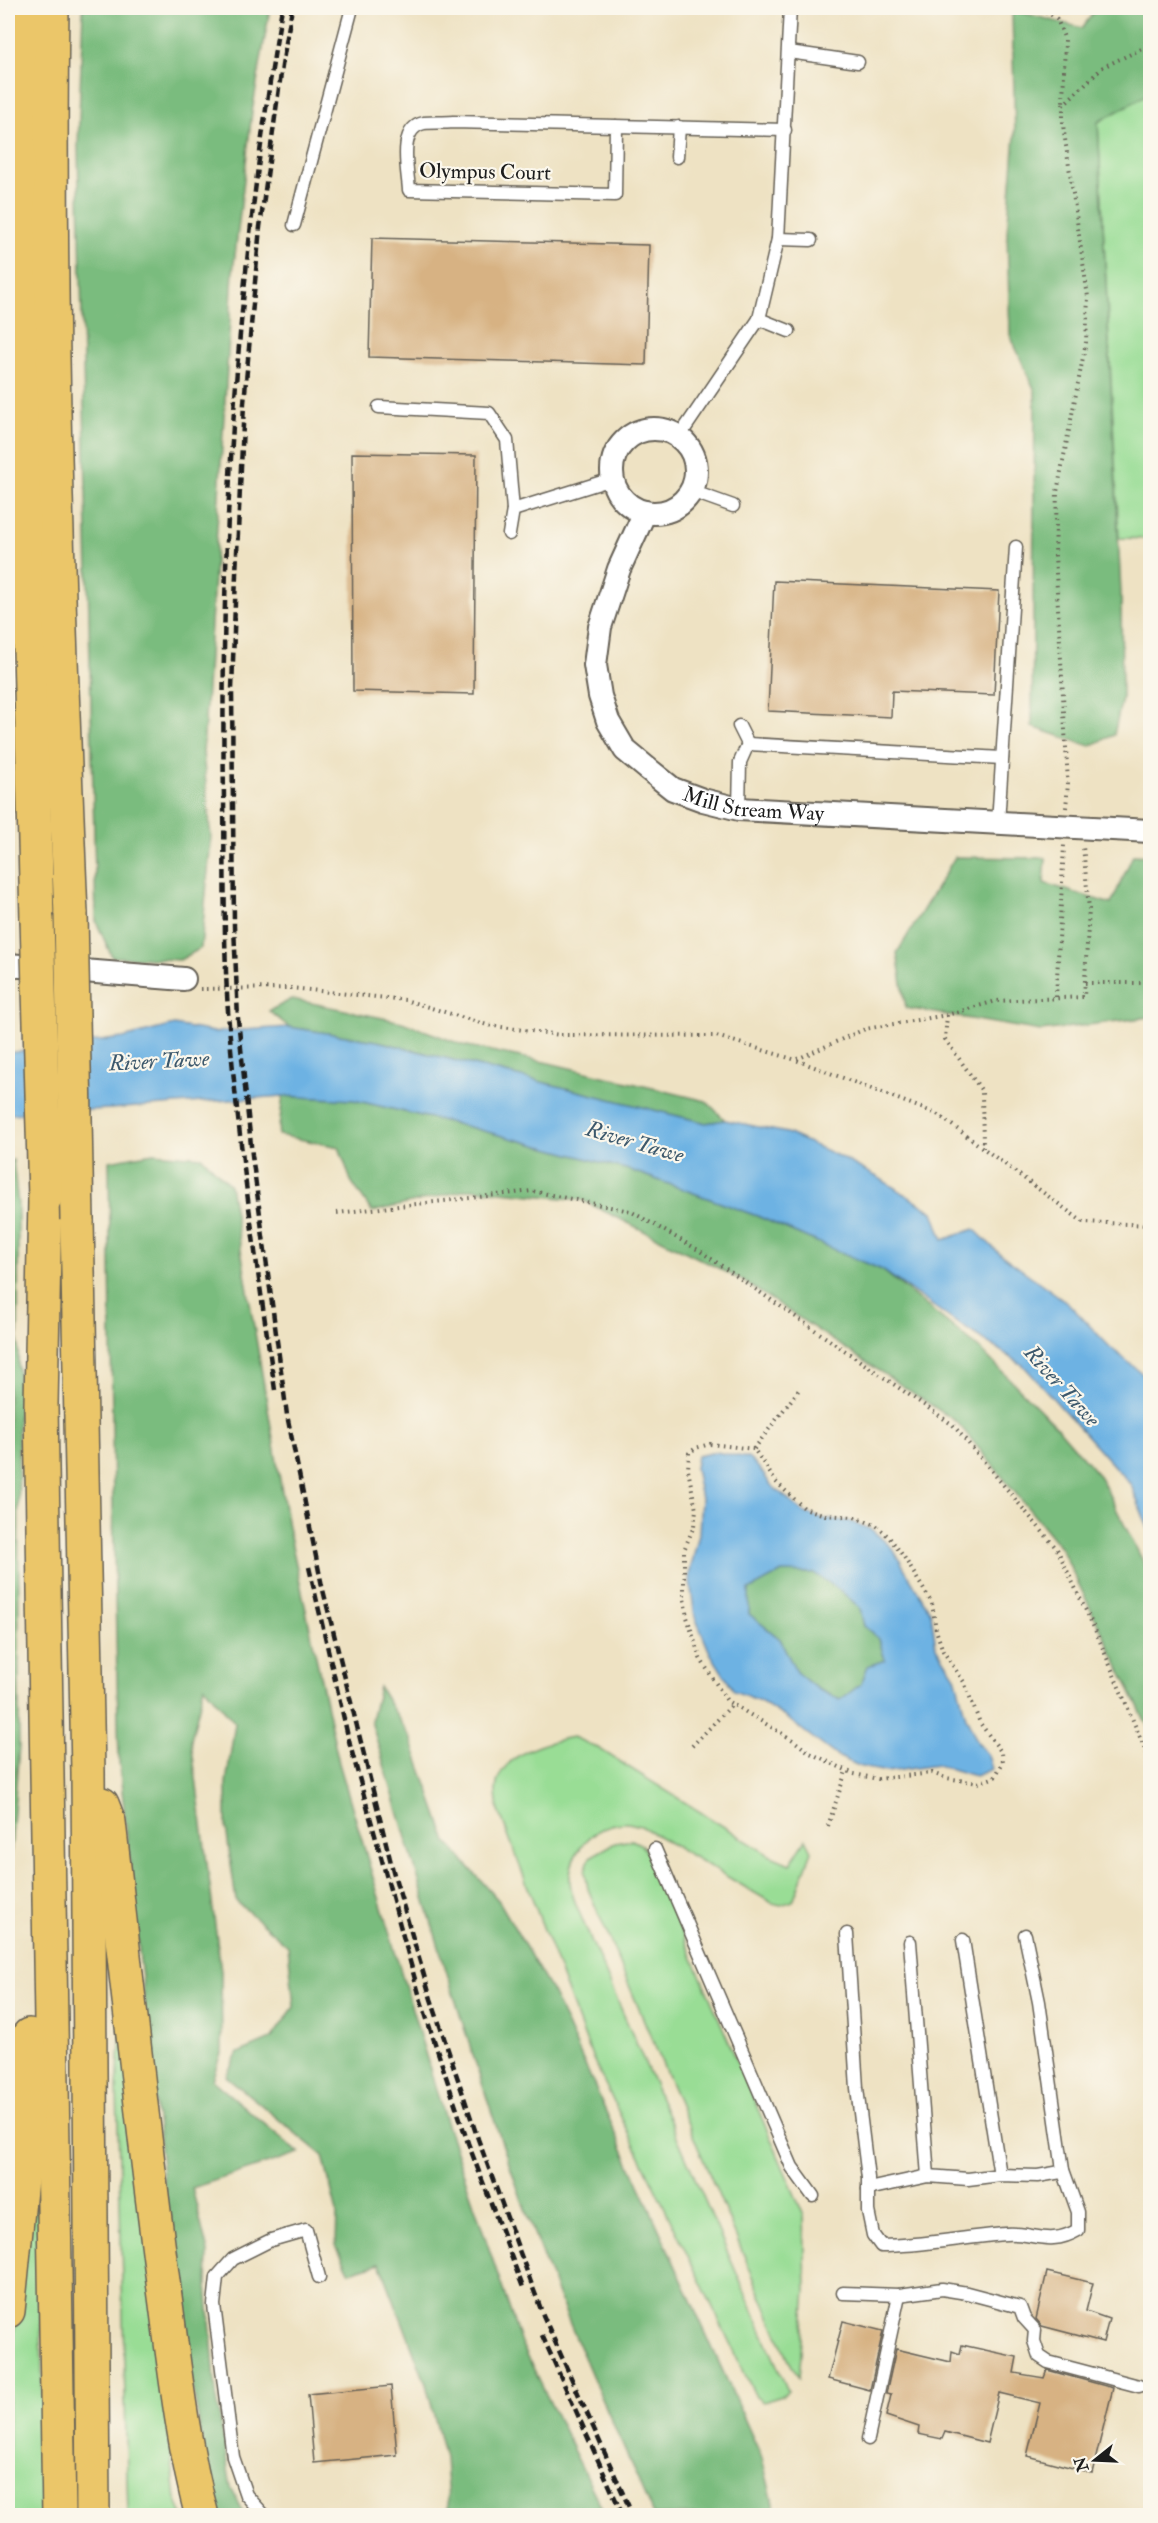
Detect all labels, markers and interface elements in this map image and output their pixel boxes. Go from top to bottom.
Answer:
street label: Olympus Court [419,157,551,187]
street label: Mill Stream Way [679,780,826,827]
water label: River Tawe [107,1044,211,1078]
water label: River Tawe [582,1114,688,1170]
water label: River Tawe [1017,1339,1107,1433]
north arrow [1065,2430,1125,2490]
text: N [1070,2454,1094,2475]

